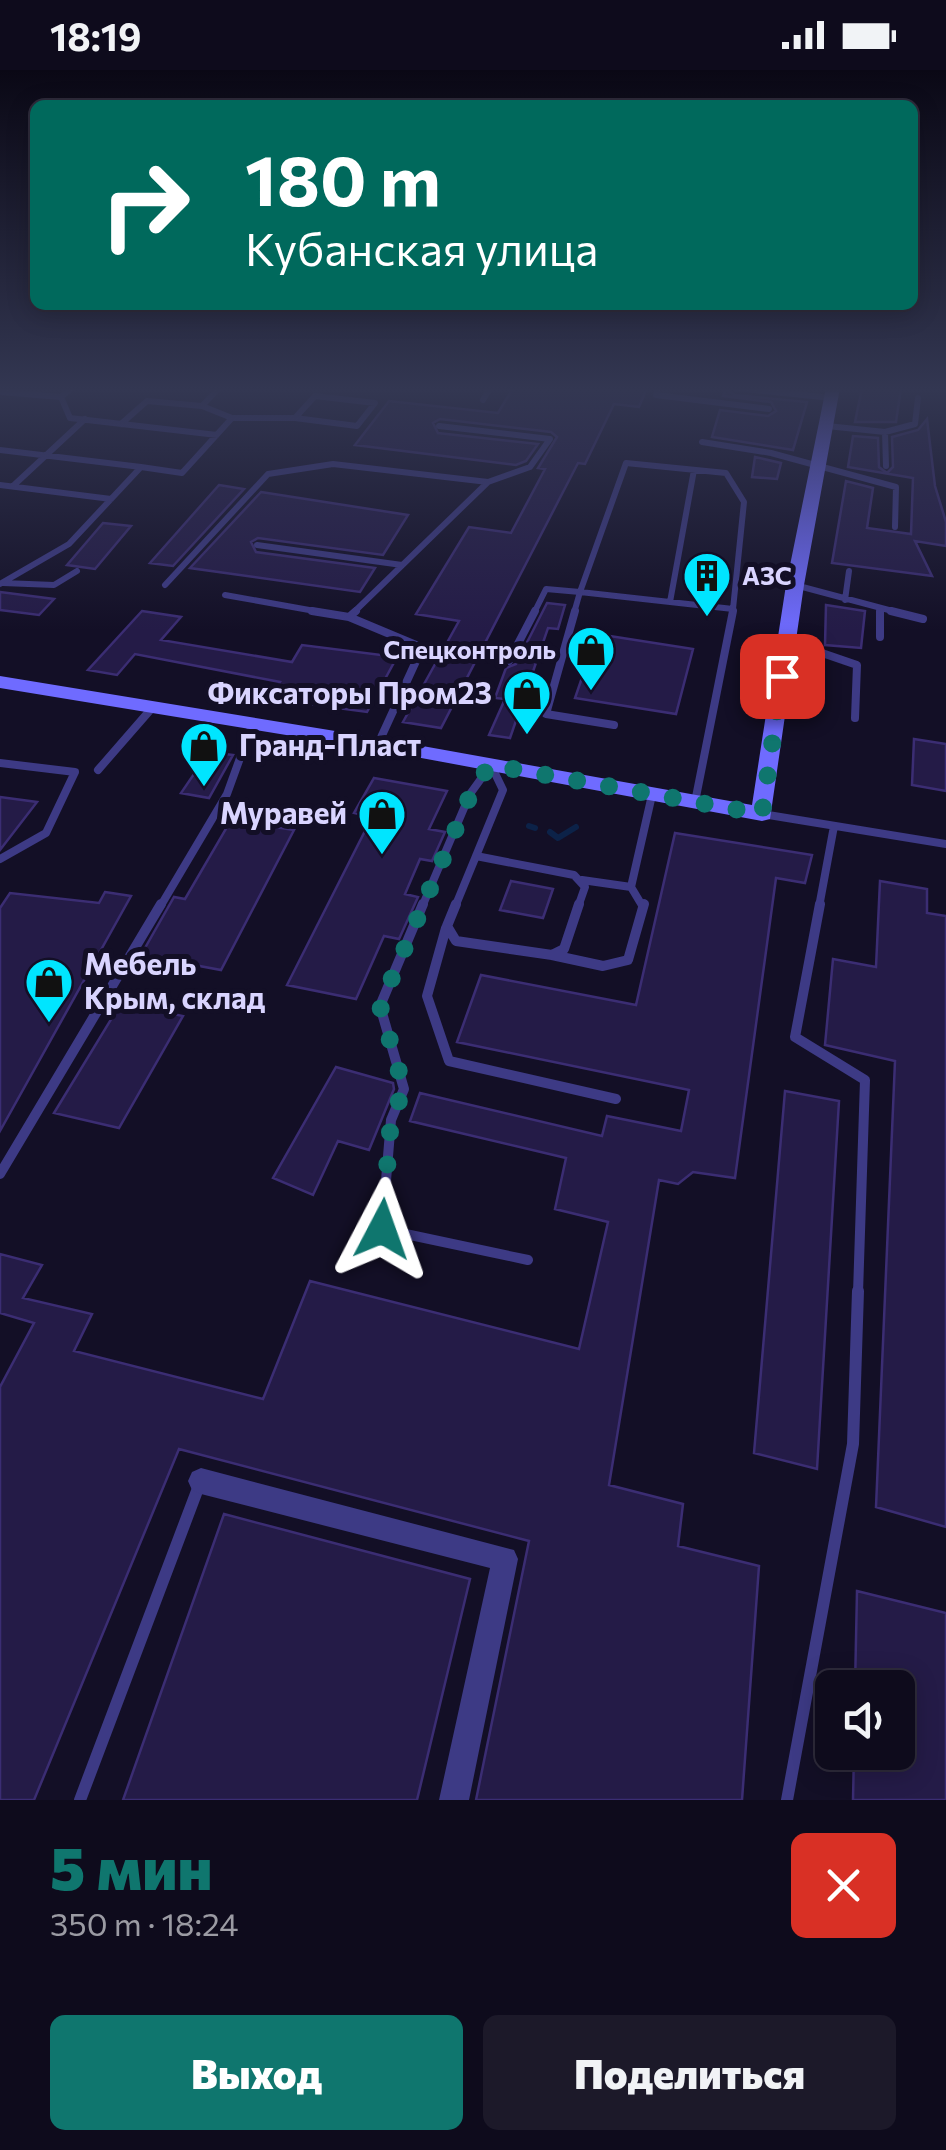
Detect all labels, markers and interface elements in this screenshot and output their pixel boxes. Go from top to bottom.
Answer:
text: 18:19 [50,12,141,59]
text: 180 m [245,135,441,220]
icon: right [80,140,210,270]
text: Кубанская улица [245,220,598,275]
building icon: АЗС [681,550,733,618]
place label: АЗС [742,560,792,590]
shop icon: Спецконтроль [565,624,617,692]
place label: Спецконтроль [383,634,556,664]
pin [740,634,825,719]
icon: arrive [755,649,810,704]
shop icon: Фиксаторы Пром23 [501,668,553,736]
place label: Фиксаторы Пром23 [208,673,492,710]
shop icon: Гранд-Пласт [178,720,230,788]
place label: Гранд-Пласт [239,725,421,762]
shop icon: Муравей [356,788,408,856]
place label: Муравей [220,793,347,830]
place label: Мебель Крым, склад [84,944,266,1015]
shop icon: Мебель Крым, склад [23,956,75,1024]
position arrow [330,1177,434,1281]
map controls [815,1670,915,1770]
button: sound [815,1670,915,1770]
text: 5 мин [50,1829,212,1902]
button: close [791,1833,896,1938]
text: 350 m · 18:24 [50,1903,238,1943]
button: Выход [50,2015,463,2130]
button: Поделиться [483,2015,896,2130]

